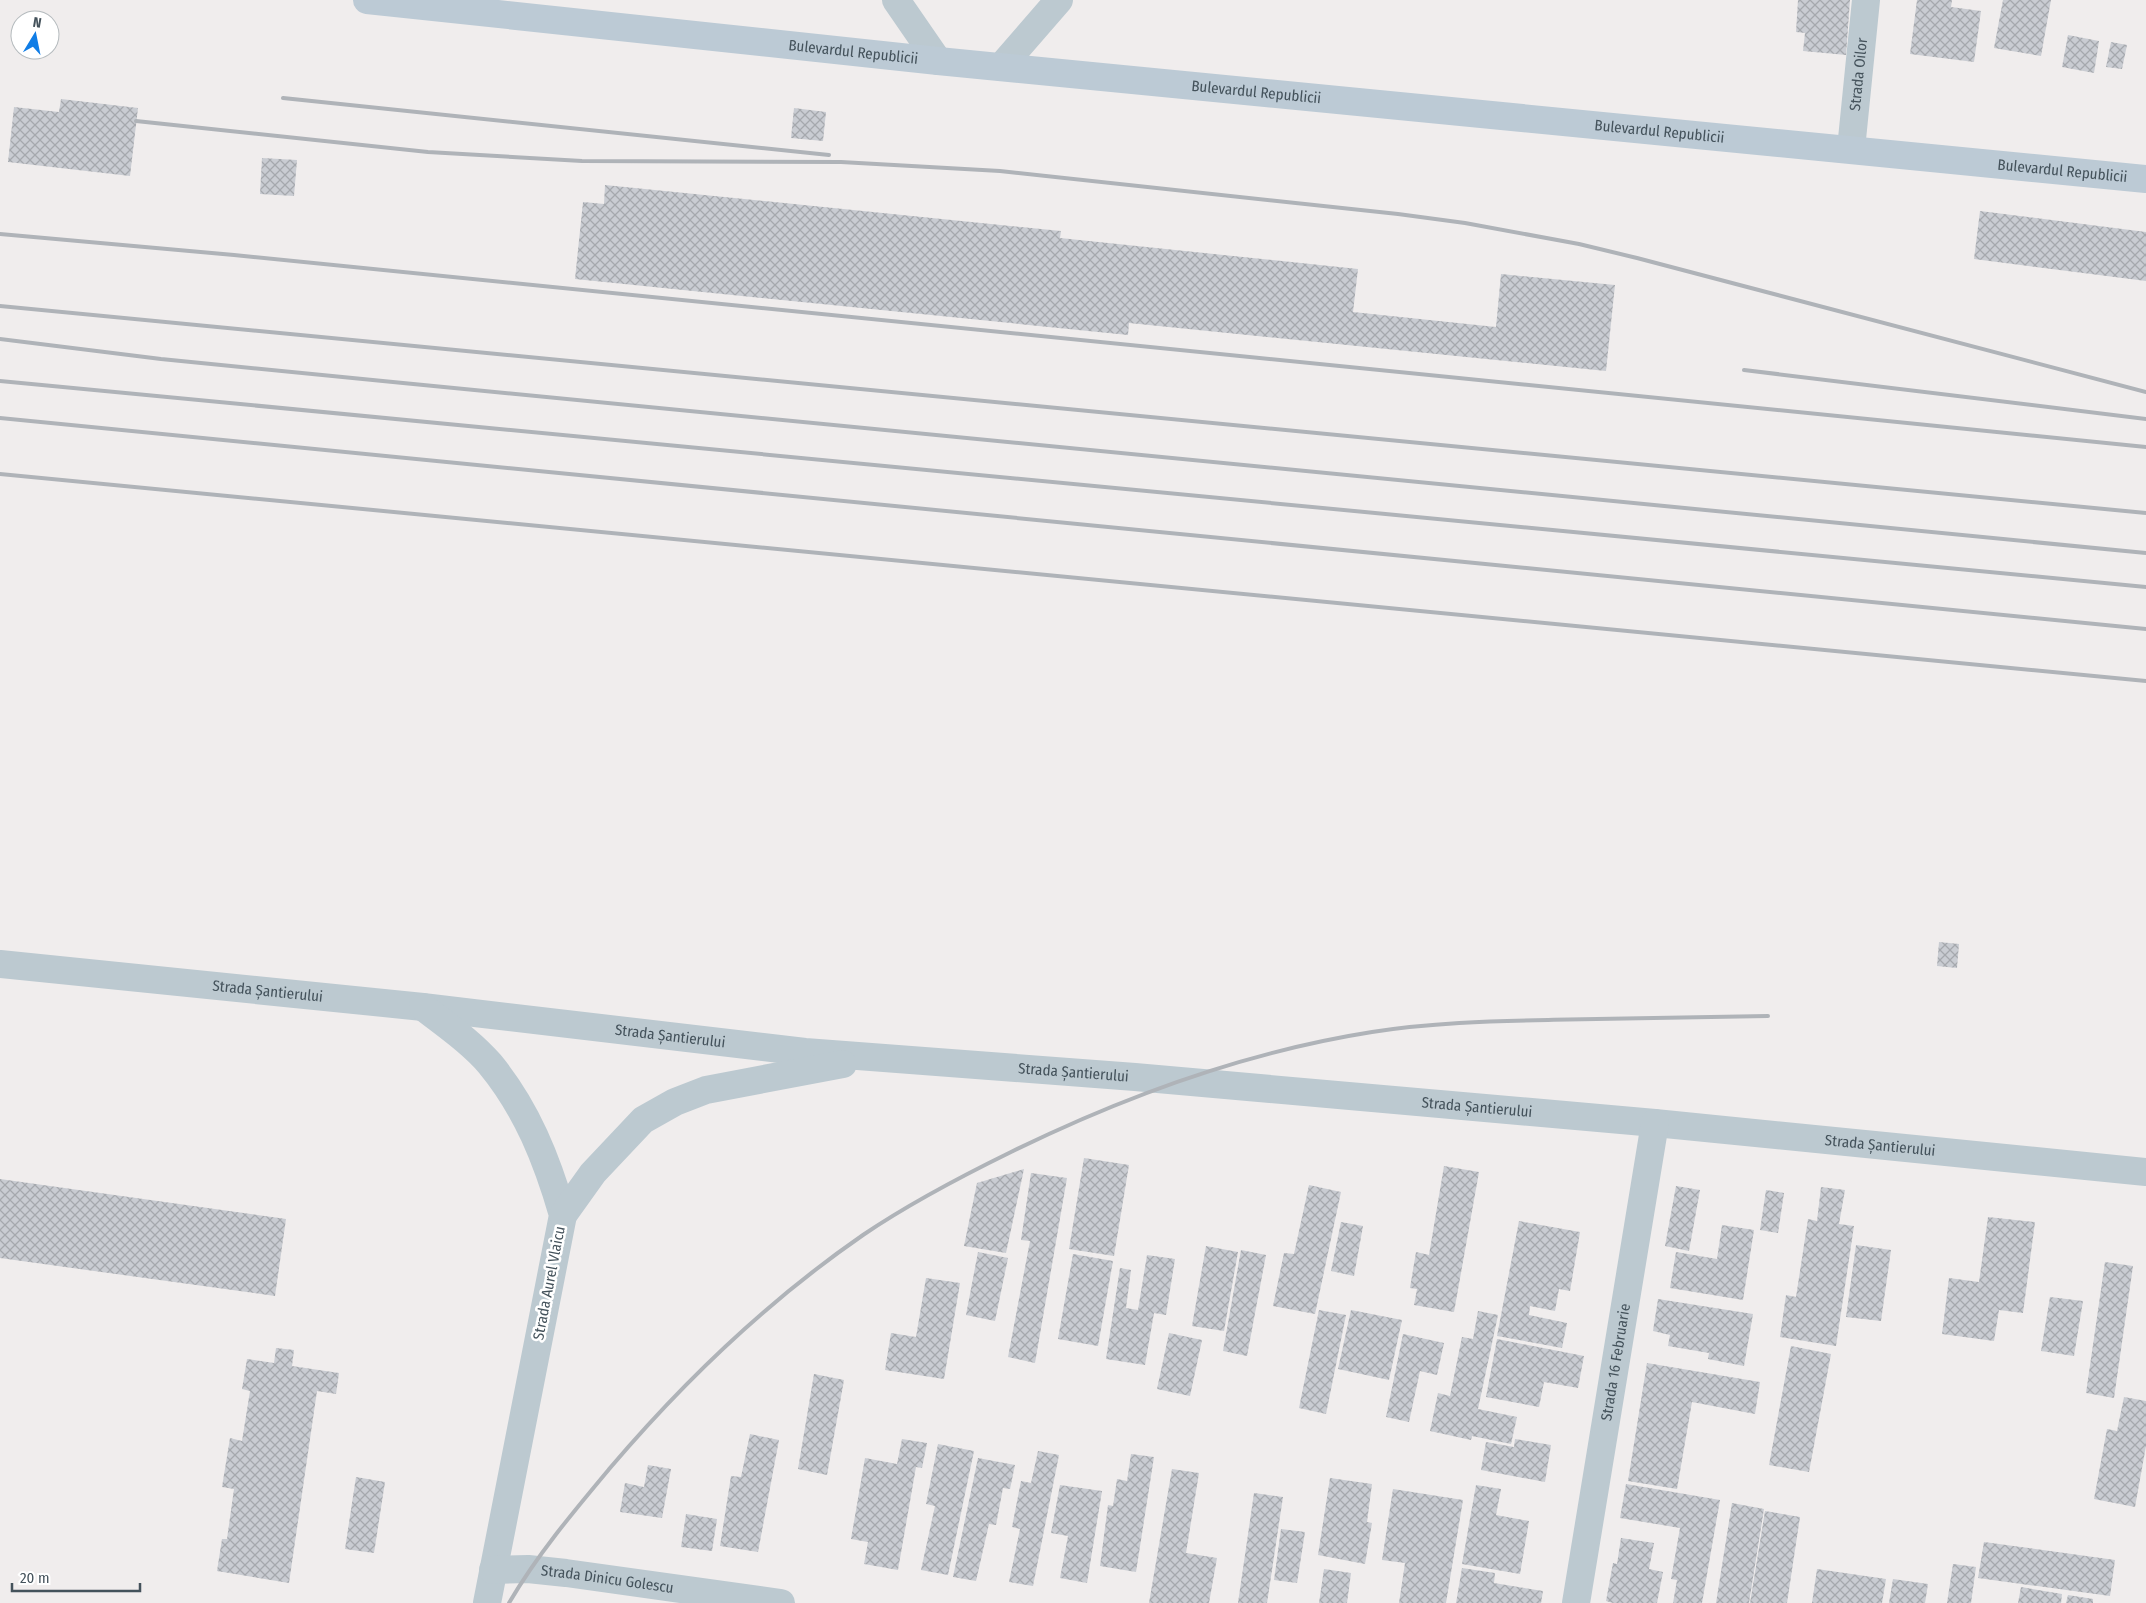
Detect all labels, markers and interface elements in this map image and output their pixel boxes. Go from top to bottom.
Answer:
north arrow [10,10,60,60]
text: N [32,14,43,32]
street label: Bulevardul Republicii [787,36,919,68]
street label: Strada Oilor [1846,36,1871,112]
street label: Bulevardul Republicii [1191,77,1322,107]
street label: Bulevardul Republicii [1594,116,1725,147]
street label: Bulevardul Republicii [1997,156,2128,186]
street label: Strada Șantierului [212,977,324,1006]
street label: Strada Șantierului [614,1021,726,1052]
street label: Strada Șantierului [1017,1059,1129,1086]
street label: Strada Șantierului [1421,1093,1533,1121]
street label: Strada Șantierului [1824,1131,1936,1160]
street label: Strada Aurel Vlaicu [529,1225,569,1341]
street label: Strada 16 Februarie [1597,1302,1634,1422]
scale bar [12,1560,140,1592]
street label: Strada Dinicu Golescu [540,1561,675,1597]
text: 20 m [20,1569,50,1587]

